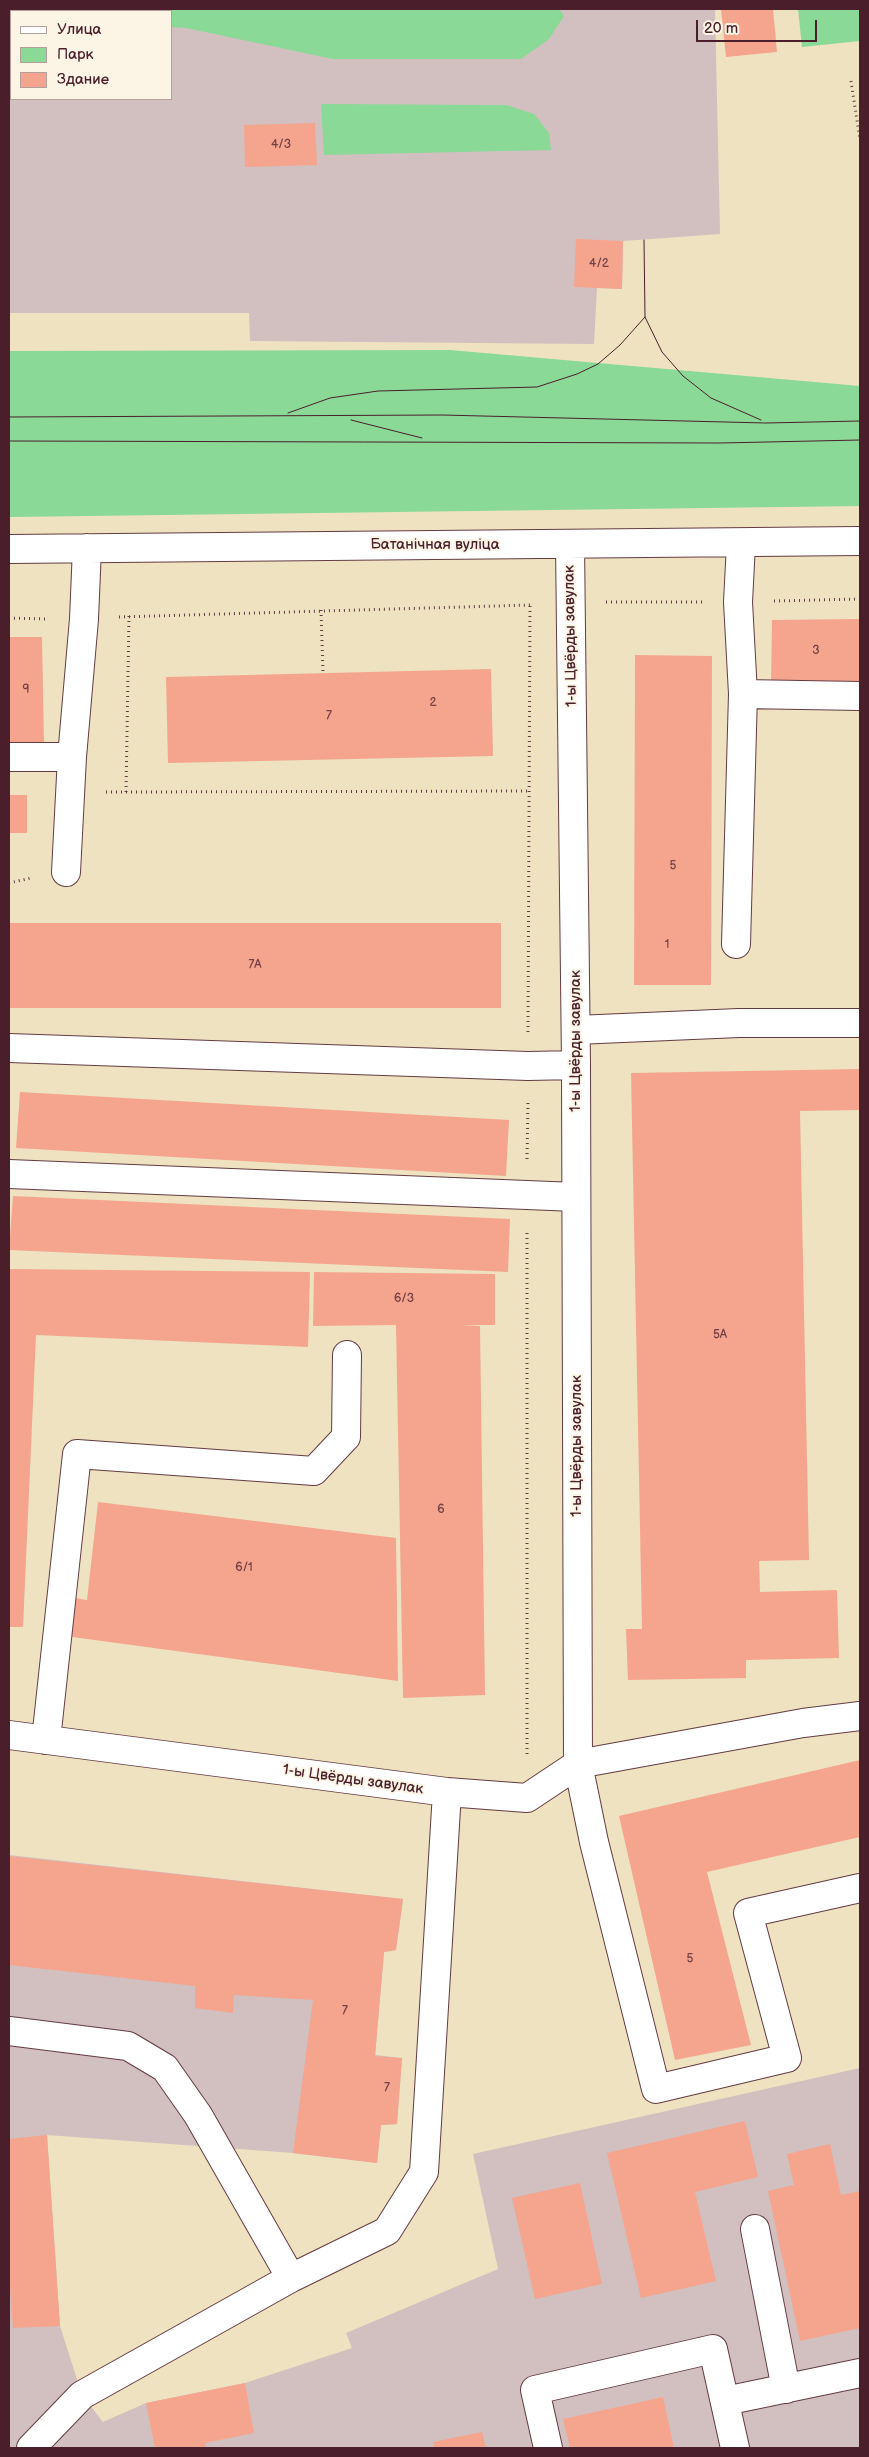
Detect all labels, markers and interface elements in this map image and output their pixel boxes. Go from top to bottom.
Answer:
legend [10,10,172,100]
scale bar [699,10,820,42]
text: 20 m [704,19,738,38]
text: Улица [57,20,101,39]
text: Парк [57,45,94,64]
text: Здание [57,70,109,89]
house number: 4/3 [271,138,291,152]
house number: 4/2 [589,257,609,271]
street label: Батанічная вуліца [370,536,500,554]
street label: 1-ы Цвёрды завулак [561,565,581,707]
house number: 3 [812,644,820,658]
house number: 9 [23,683,29,697]
house number: 2 [429,696,437,710]
house number: 7 [326,709,332,723]
house number: 5 [670,859,676,873]
house number: 1 [665,938,669,952]
house number: 7А [248,958,262,972]
street label: 1-ы Цвёрды завулак [567,970,585,1112]
house number: 6/3 [394,1292,414,1306]
house number: 5А [713,1328,727,1342]
street label: 1-ы Цвёрды завулак [568,1375,586,1517]
house number: 6 [437,1503,445,1517]
house number: 6/1 [235,1561,253,1575]
street label: 1-ы Цвёрды завулак [281,1761,425,1799]
house number: 5 [687,1952,693,1966]
house number: 7 [342,2004,348,2018]
house number: 7 [384,2081,390,2095]

